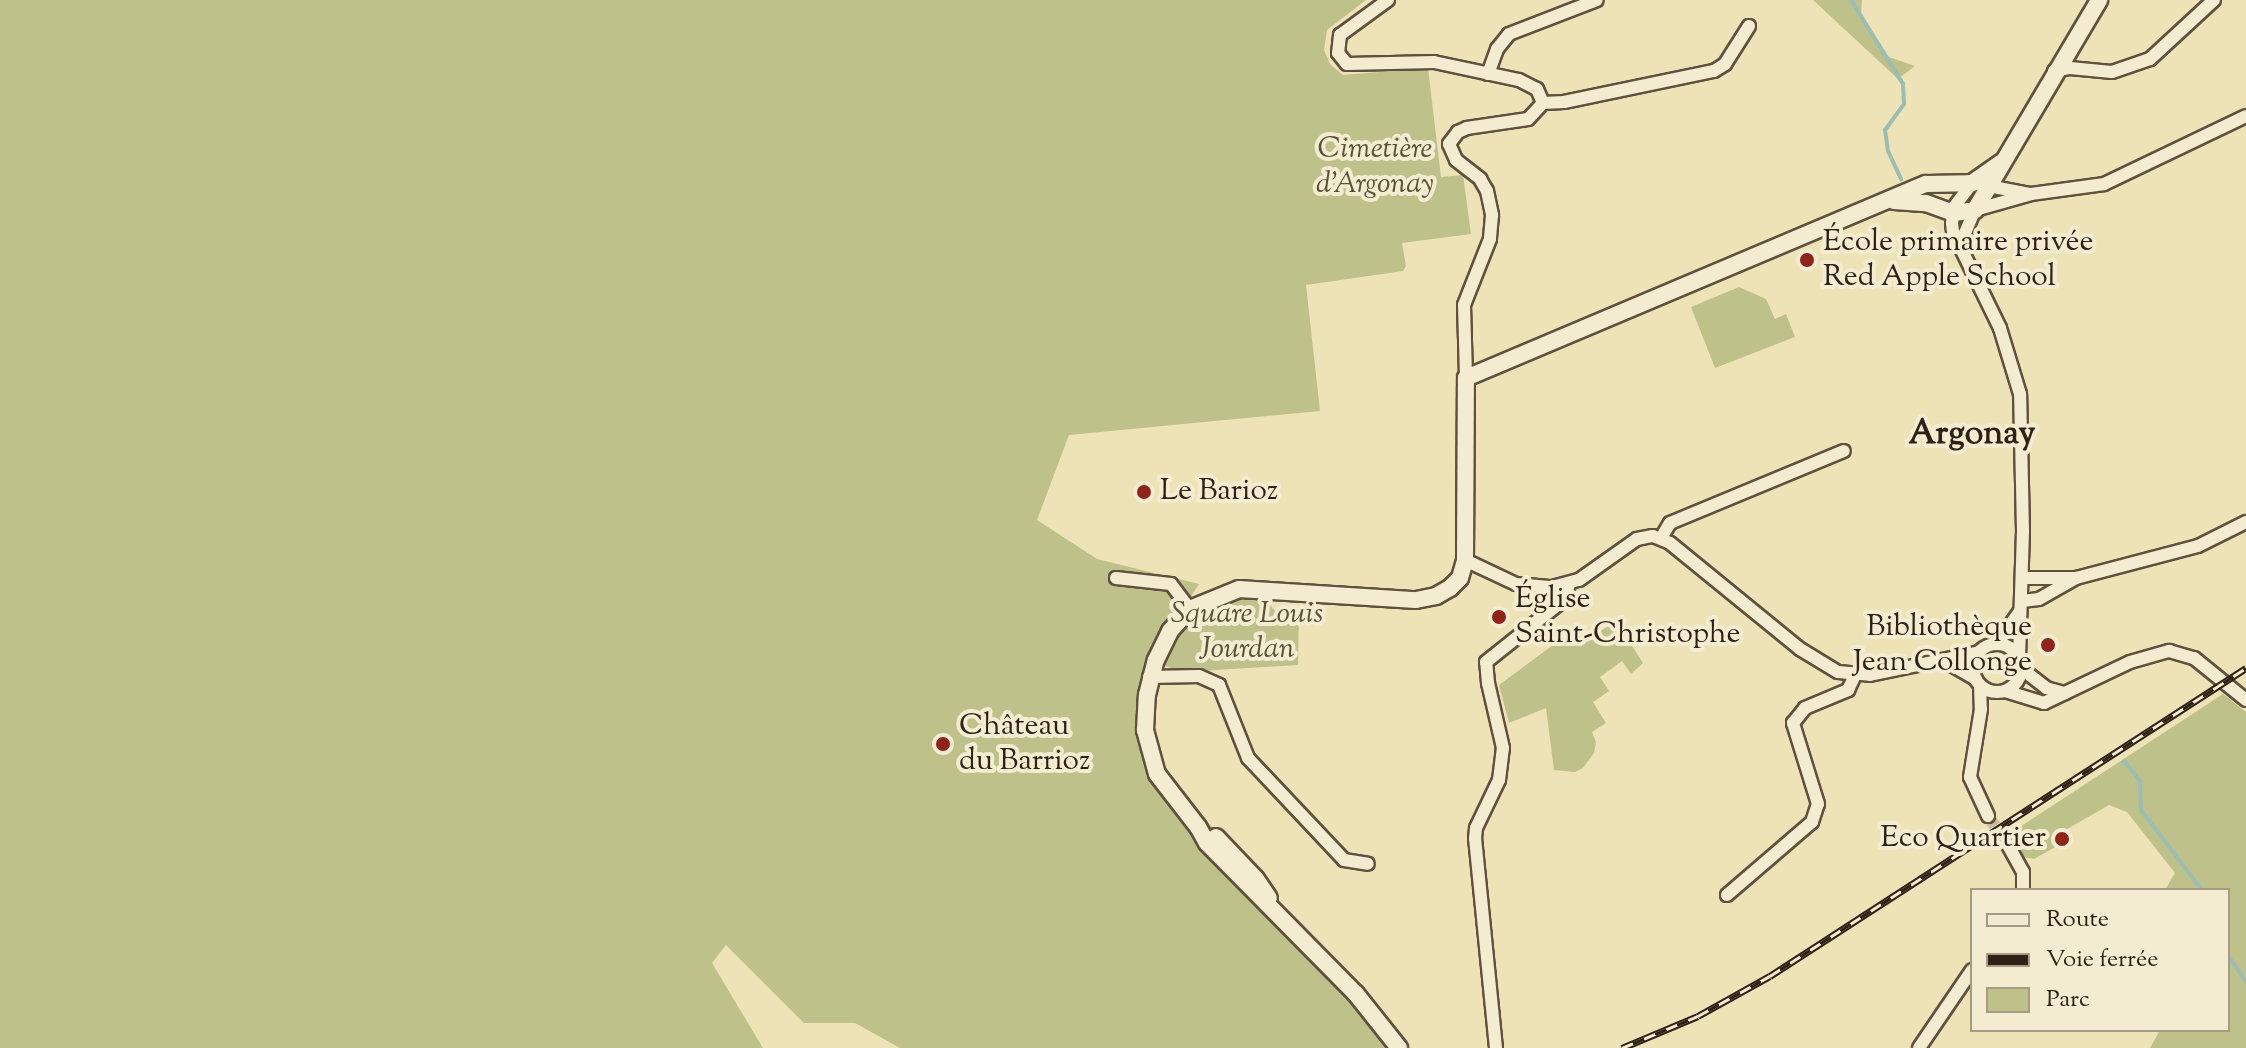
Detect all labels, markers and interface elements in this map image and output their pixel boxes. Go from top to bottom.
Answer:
park label: Cimetière d'Argonay [1316,132,1434,202]
place label: École primaire privée Red Apple School [1823,225,2093,296]
marker: École primaire privée Red Apple School [1798,251,1816,269]
district label: Argonay [1909,415,2035,455]
place label: Le Barioz [1160,474,1278,510]
marker: Le Barioz [1135,483,1153,501]
place label: Église Saint-Christophe [1515,582,1740,652]
park label: Square Louis Jourdan [1171,597,1323,668]
marker: Église Saint-Christophe [1490,608,1508,626]
place label: Bibliothèque Jean Collonge [1853,610,2032,680]
marker: Bibliothèque Jean Collonge [2039,636,2057,654]
place label: Château du Barrioz [959,709,1090,780]
marker: Château du Barrioz [934,735,952,753]
place label: Eco Quartier [1881,821,2046,857]
marker: Eco Quartier [2053,830,2071,848]
legend [1970,888,2230,1032]
text: Route [2046,903,2109,937]
text: Voie ferrée [2046,943,2159,977]
text: Parc [2046,983,2090,1017]

